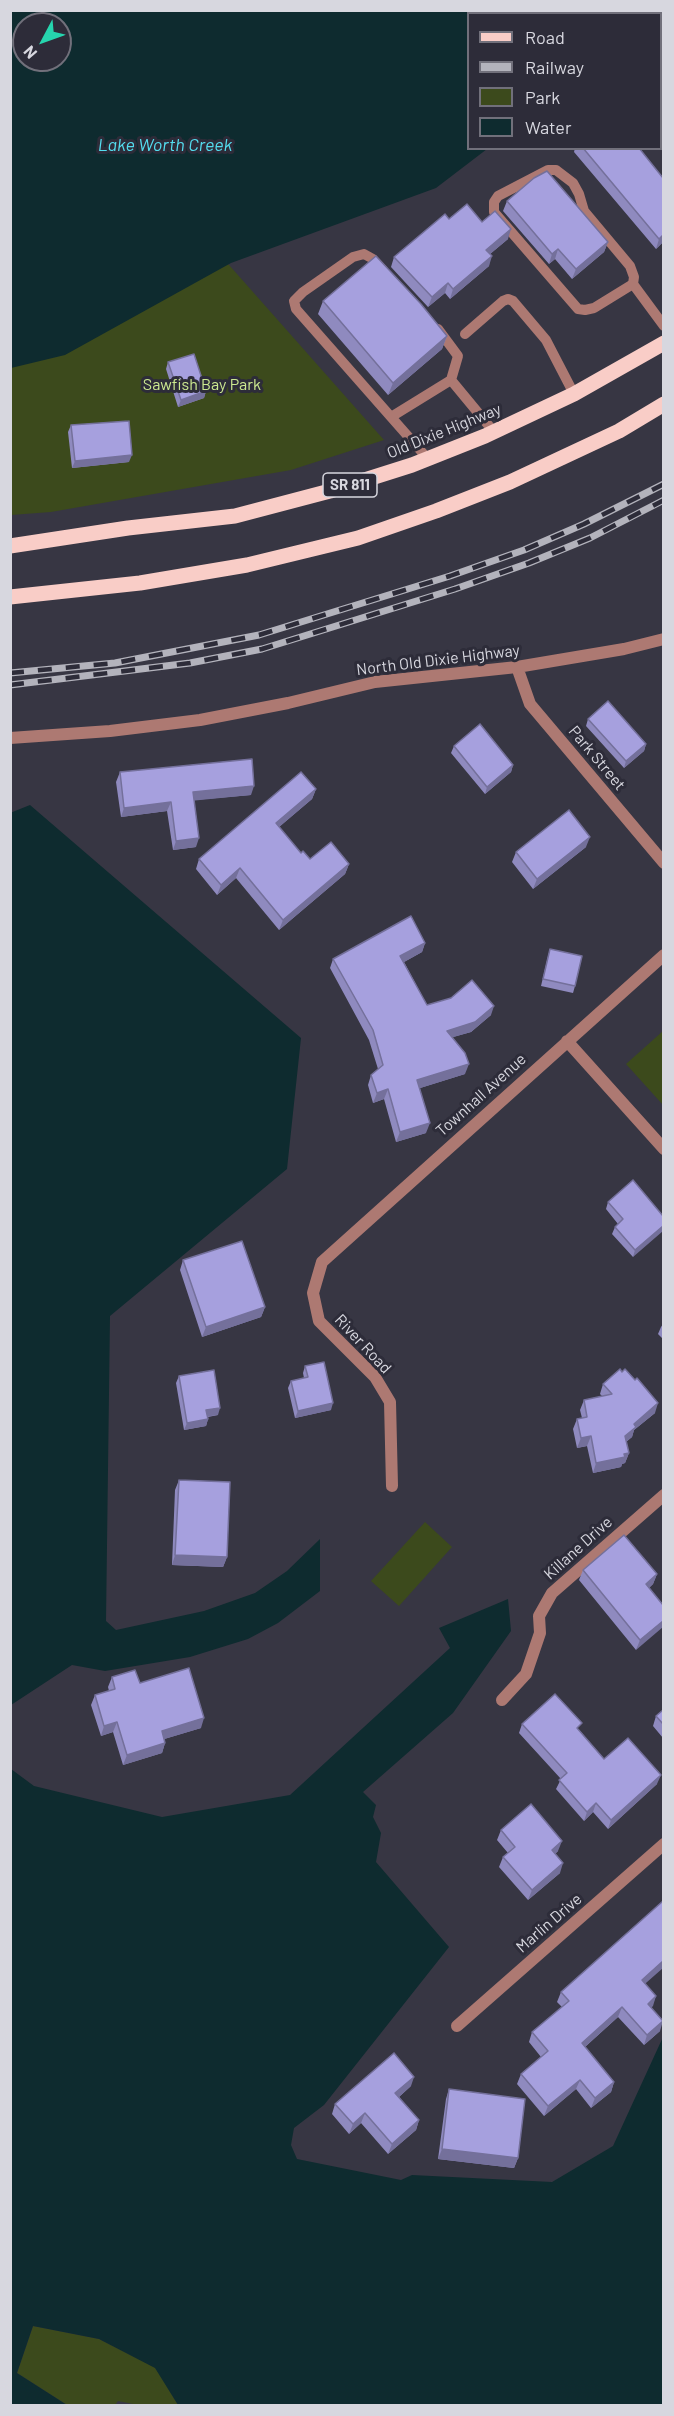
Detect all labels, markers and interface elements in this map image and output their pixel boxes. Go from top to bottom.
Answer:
north arrow [12,12,72,72]
legend [467,12,662,150]
text: Road [525,26,565,48]
text: N [19,43,40,63]
text: Railway [525,56,584,78]
text: Park [525,86,560,108]
text: Water [525,116,572,138]
water label: Lake Worth Creek [98,134,232,156]
park label: Sawfish Bay Park [143,375,261,395]
street label: Old Dixie Highway [384,399,504,463]
road number: SR 811 [323,473,377,497]
street label: North Old Dixie Highway [355,640,521,680]
street label: Park Street [564,722,630,794]
street label: Townhall Avenue [432,1049,530,1141]
street label: River Road [331,1310,395,1378]
street label: Killane Drive [540,1512,616,1584]
street label: Marlin Drive [512,1889,586,1957]

